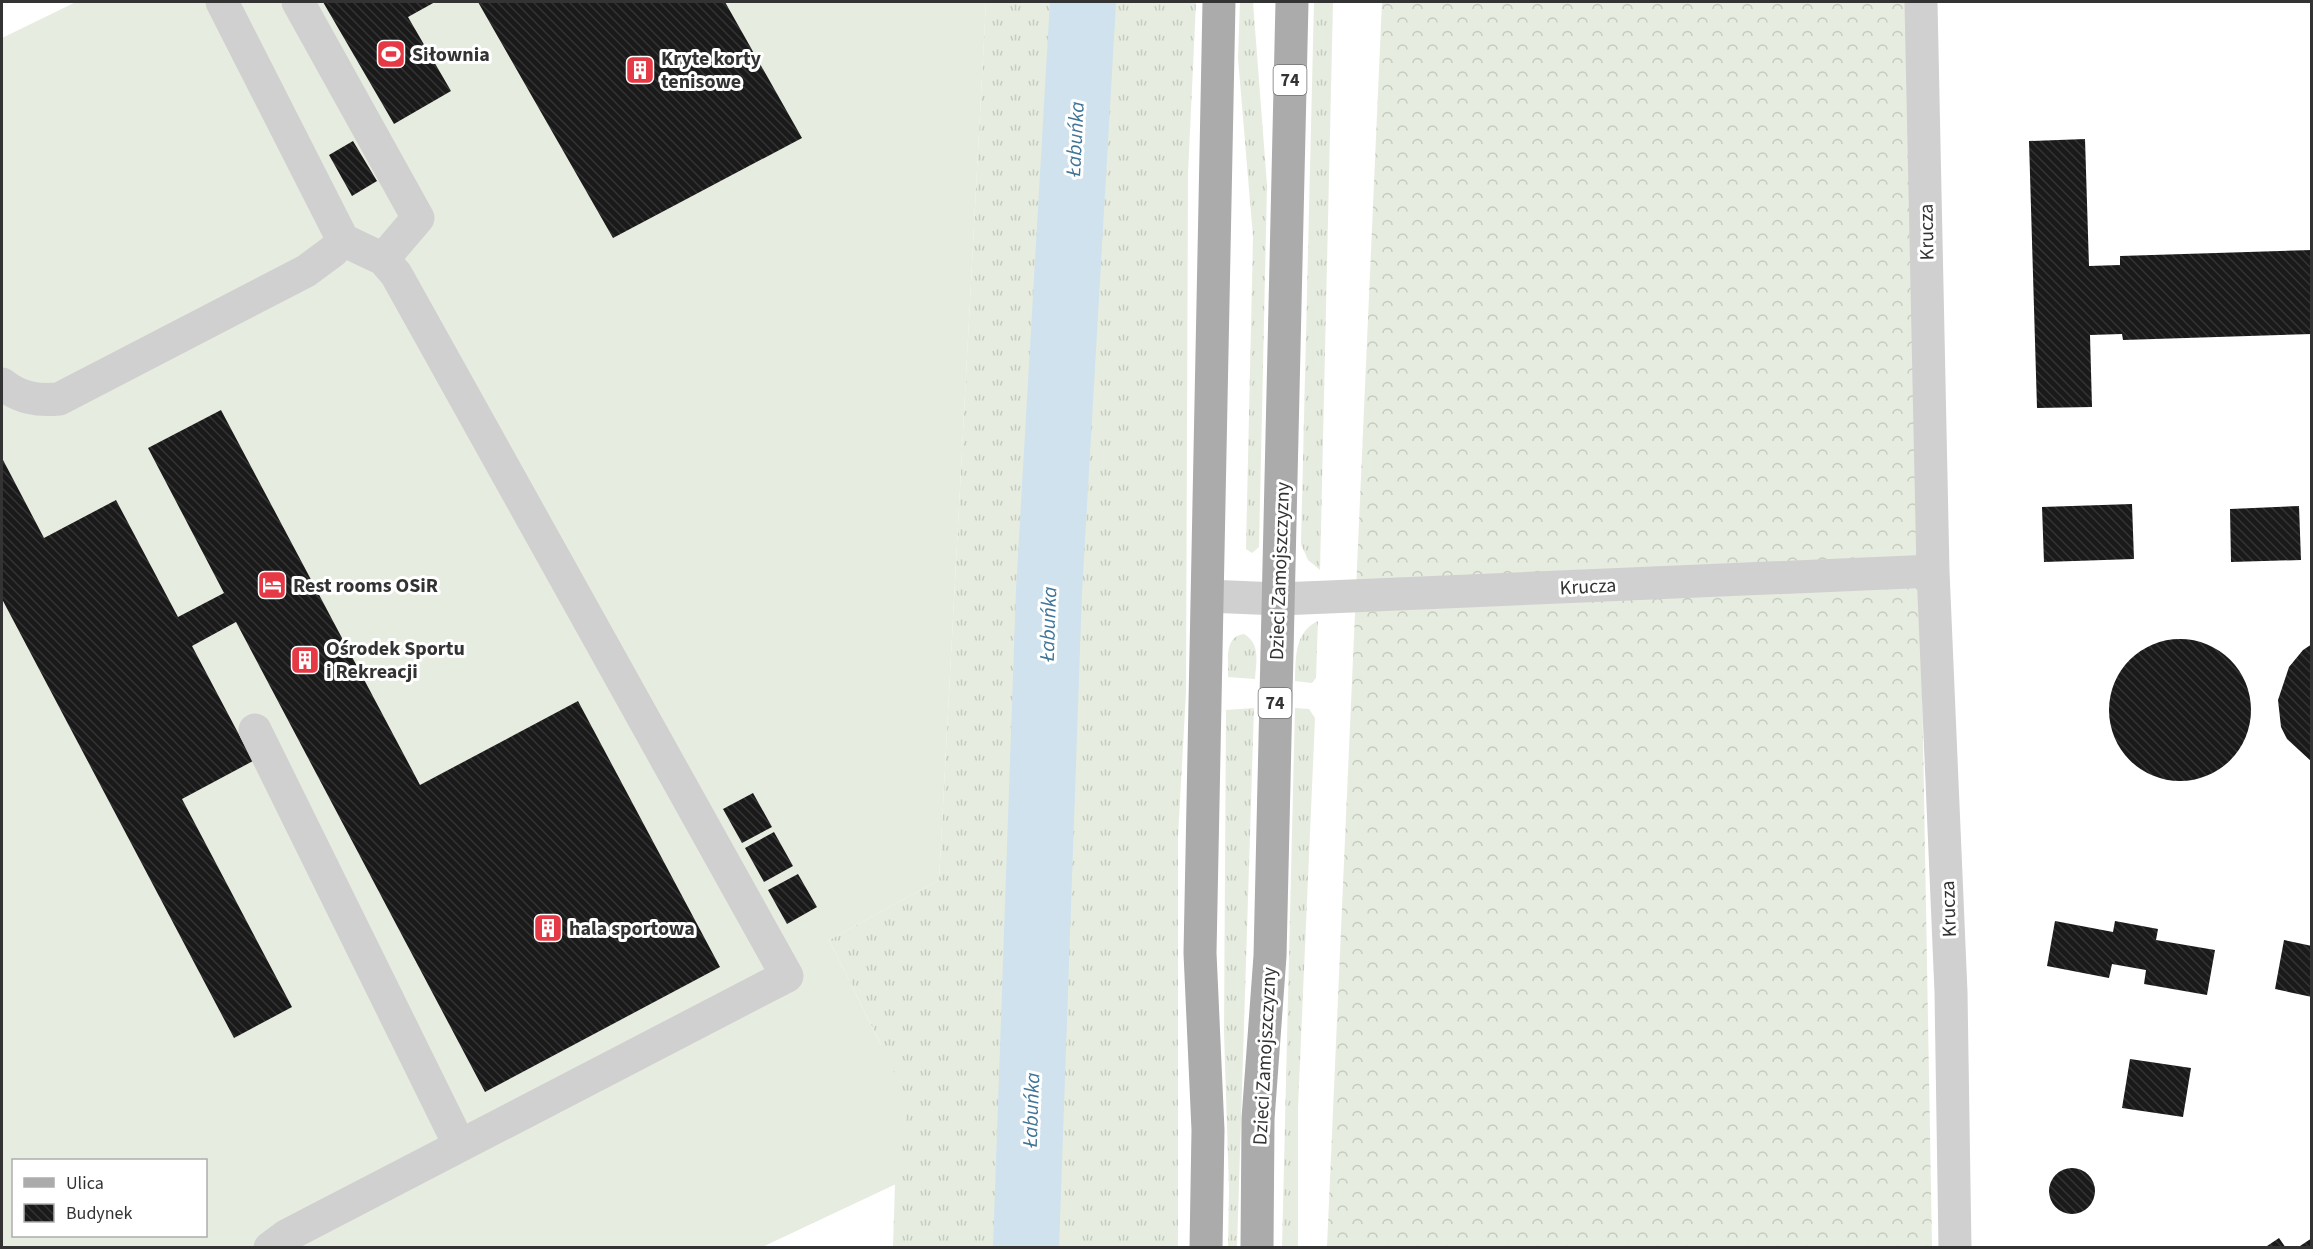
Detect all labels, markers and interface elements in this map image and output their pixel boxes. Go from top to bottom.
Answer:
sports icon: Siłownia [375,38,407,70]
place label: Siłownia [412,41,490,69]
place label: Kryte korty tenisowe [661,45,762,96]
building icon: Kryte korty tenisowe [624,54,656,86]
road number: 74 [1274,65,1306,95]
water label: Łabuńka [1058,101,1092,178]
street label: Krucza [1913,203,1941,261]
street label: Dzieci Zamojszczyzny [1263,481,1297,661]
hotel icon: Rest rooms OSiR [256,569,288,601]
place label: Rest rooms OSiR [293,572,438,600]
street label: Krucza [1559,572,1617,602]
water label: Łabuńka [1032,586,1064,663]
place label: Ośrodek Sportu i Rekreacji [326,635,465,686]
building icon: Ośrodek Sportu i Rekreacji [289,644,321,676]
road number: 74 [1258,688,1292,718]
street label: Krucza [1934,880,1964,938]
building icon: hala sportowa [532,912,564,944]
place label: hala sportowa [569,915,695,943]
street label: Dzieci Zamojszczyzny [1246,966,1284,1146]
water label: Łabuńka [1015,1072,1047,1149]
legend [12,1159,207,1237]
text: Ulica [66,1171,104,1196]
text: Budynek [66,1201,133,1226]

